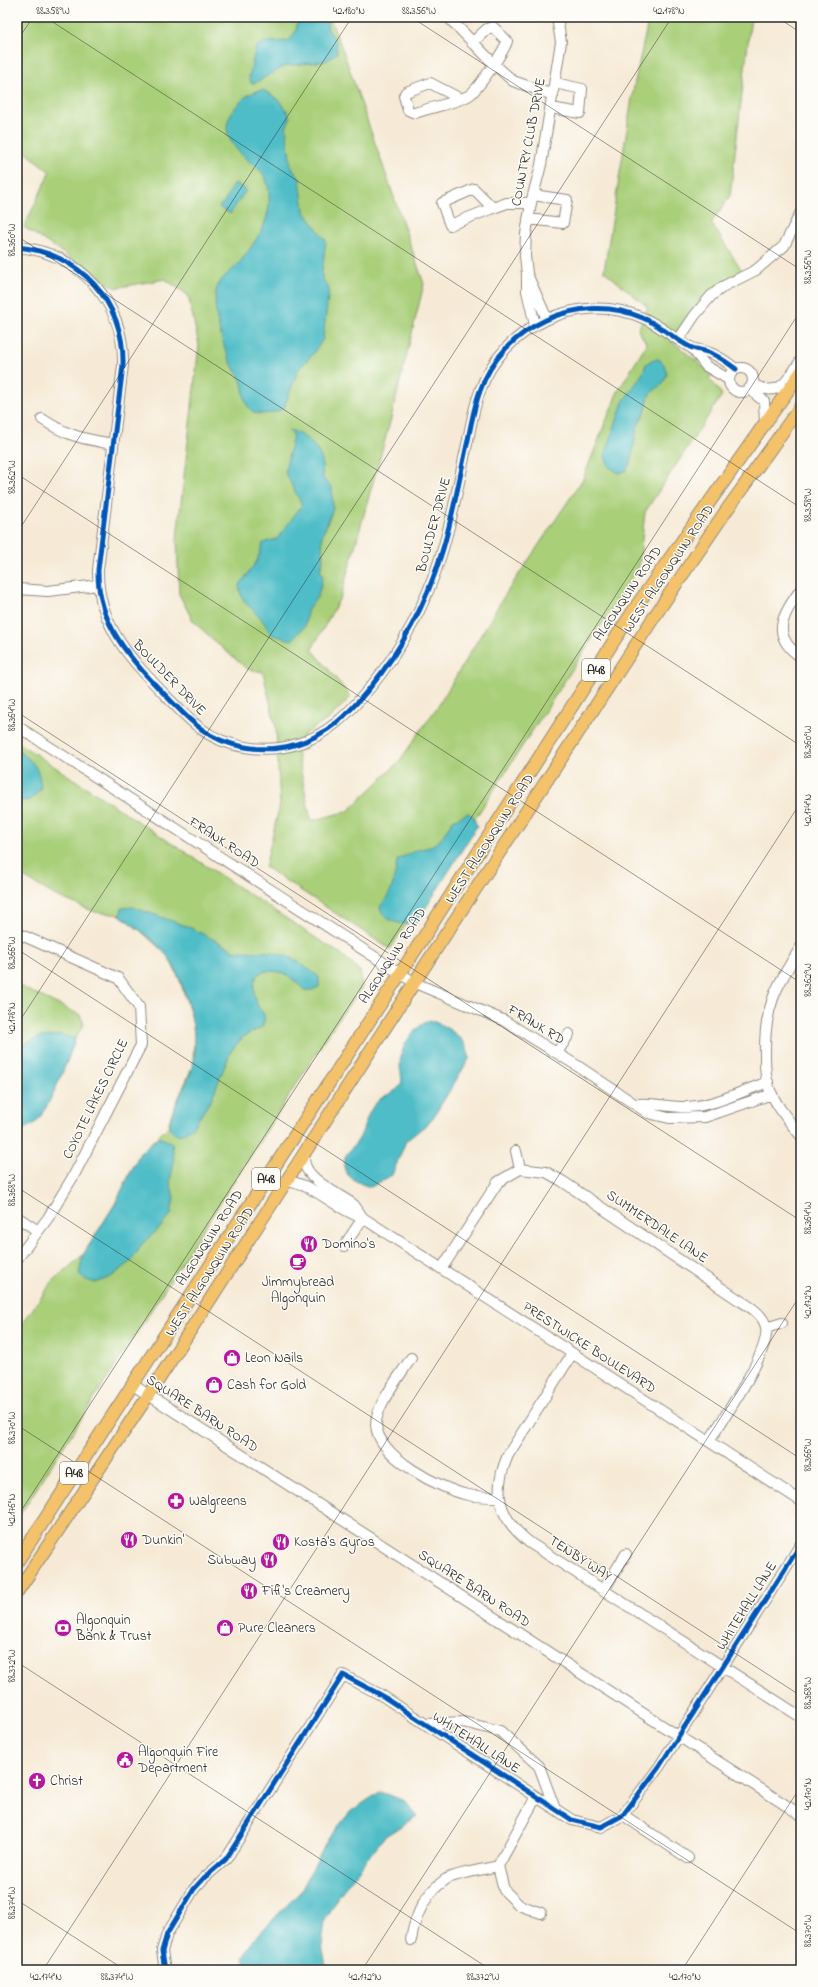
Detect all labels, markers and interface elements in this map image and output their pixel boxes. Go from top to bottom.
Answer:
text: 88.358°W [36,4,70,19]
text: 42.180°N [333,4,365,19]
text: 88.356°W [402,4,436,19]
text: 42.178°N [653,4,685,19]
street label: COUNTRY CLUB DRIVE [506,76,552,208]
text: 88.360°W [5,223,20,256]
text: 88.356°W [801,250,816,284]
text: 88.362°W [5,460,20,494]
street label: BOULDER DRIVE [411,475,457,576]
text: 88.358°W [801,488,816,522]
street label: WEST ALGONQUIN ROAD [620,502,718,636]
street label: ALGONQUIN ROAD [590,543,666,645]
street label: BOULDER DRIVE [127,635,211,721]
road number: A48 [582,659,610,681]
text: 88.364°W [5,698,20,731]
text: 88.360°W [801,725,816,758]
street label: WEST ALGONQUIN ROAD [440,770,540,908]
text: 42.174°N [801,794,816,826]
street label: FRANK ROAD [183,812,264,874]
street label: ALGONQUIN ROAD [354,904,432,1008]
text: 88.366°W [5,936,20,969]
text: 88.362°W [801,963,816,997]
street label: FRANK RD [503,999,568,1050]
text: 42.178°N [5,1002,20,1034]
street label: COYOTE LAKES CIRCLE [58,1035,134,1163]
road number: A48 [252,1168,280,1190]
text: 88.368°W [5,1174,20,1206]
street label: SUMMERDALE LANE [602,1185,712,1269]
street label: ALGONQUIN ROAD [171,1186,249,1290]
text: 88.364°W [801,1201,816,1234]
street label: WEST ALGONQUIN ROAD [160,1203,260,1341]
restaurant icon: Domino's [299,1234,319,1254]
place label: Domino's [321,1234,376,1255]
cafe icon: Jimmybread Algonquin [288,1252,308,1272]
place label: Jimmybread Algonquin [262,1272,334,1310]
text: 42.172°N [801,1285,816,1318]
street label: PRESTWICKE BOULEVARD [518,1297,660,1399]
shop icon: Leon Nails [222,1348,242,1368]
place label: Leon Nails [245,1348,303,1369]
street label: SQUARE BARN ROAD [142,1370,262,1458]
shop icon: Cash for Gold [204,1375,224,1395]
place label: Cash for Gold [227,1375,306,1396]
text: 88.370°W [5,1411,20,1444]
text: 88.366°W [801,1438,816,1471]
road number: A48 [60,1462,88,1484]
pharmacy icon: Walgreens [166,1491,186,1511]
place label: Walgreens [189,1491,247,1513]
text: 42.176°N [5,1494,20,1526]
restaurant icon: Dunkin' [119,1530,139,1550]
place label: Dunkin' [141,1530,185,1551]
street label: TENBY WAY [544,1531,616,1588]
restaurant icon: Kosta's Gyros [271,1532,291,1552]
place label: Kosta's Gyros [294,1532,375,1554]
street label: SQUARE BARN ROAD [414,1545,534,1633]
place label: Subway [207,1550,256,1572]
restaurant icon: Subway [259,1550,279,1570]
street label: WHITEHALL LANE [711,1558,783,1654]
restaurant icon: Fifi's Creamery [239,1581,259,1601]
place label: Fifi's Creamery [261,1581,350,1603]
place label: Algonquin Bank & Trust [75,1610,152,1647]
bank icon: Algonquin Bank & Trust [53,1618,73,1638]
shop icon: Pure Cleaners [215,1618,235,1638]
place label: Pure Cleaners [238,1618,316,1639]
text: 88.372°W [5,1649,20,1683]
text: 88.368°W [801,1677,816,1709]
street label: WHITEHALL LANE [428,1707,524,1779]
place label: Algonquin Fire Department [137,1742,219,1779]
public building icon: Algonquin Fire Department [115,1750,135,1770]
church icon: Christ [27,1771,47,1791]
place label: Christ [50,1771,83,1792]
text: 42.170°N [801,1778,816,1810]
text: 88.374°W [5,1887,20,1919]
text: 88.370°W [801,1914,816,1947]
text: 42.174°N [30,1970,62,1985]
text: 88.374°W [101,1970,133,1985]
text: 42.172°N [349,1970,382,1985]
text: 88.372°W [466,1970,500,1985]
text: 42.170°N [669,1970,701,1985]

